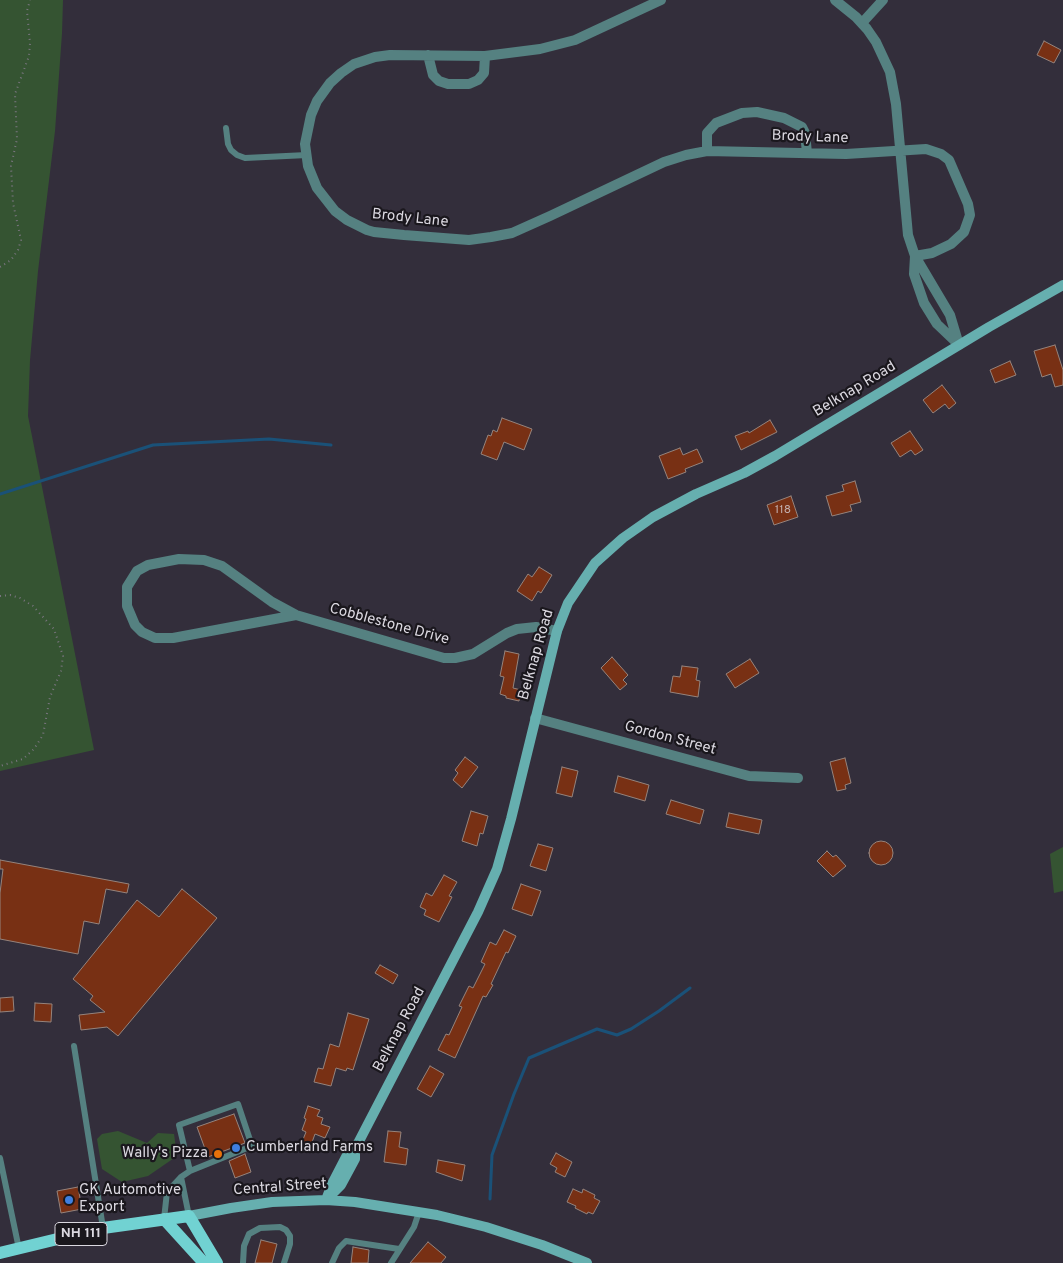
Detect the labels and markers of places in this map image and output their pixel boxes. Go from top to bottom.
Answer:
place label: Cumberland Farms [246,1139,373,1157]
marker: Cumberland Farms [230,1142,242,1154]
place label: Wally's Pizza [122,1145,208,1163]
marker: Wally's Pizza [212,1148,224,1160]
place label: GK Automotive Export [79,1182,181,1217]
marker: GK Automotive Export [63,1194,75,1206]

